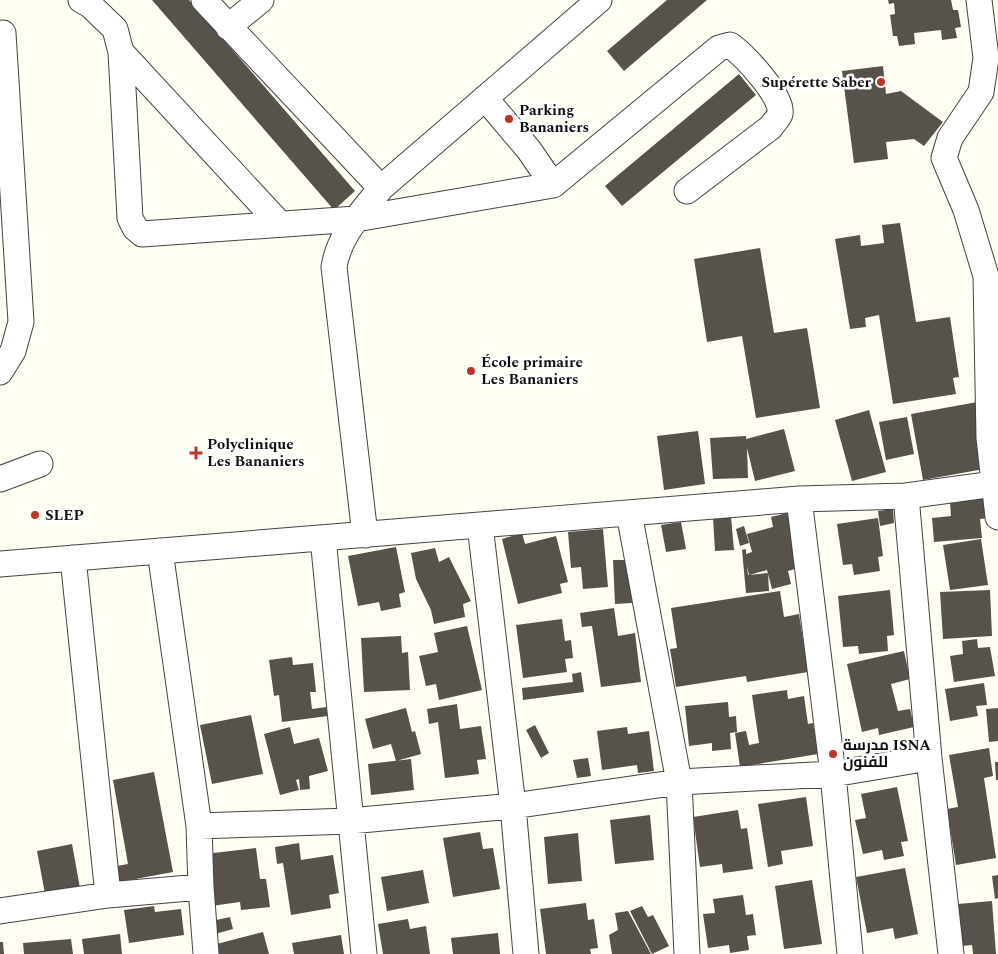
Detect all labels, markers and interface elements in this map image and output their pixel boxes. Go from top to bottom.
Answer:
place label: Supérette Saber [761,71,872,94]
marker: Supérette Saber [875,76,887,88]
place label: Parking Bananiers [519,99,589,139]
marker: Parking Bananiers [503,113,515,125]
place label: École primaire Les Bananiers [481,351,583,391]
marker: École primaire Les Bananiers [465,365,477,377]
place label: Polyclinique Les Bananiers [207,433,305,473]
marker: Polyclinique Les Bananiers [189,446,203,460]
place label: SLEP [45,504,84,527]
marker: SLEP [29,509,41,521]
place label: مدرسة ISNA للفنون [843,734,931,774]
marker: مدرسة ISNA للفنون [827,748,839,760]

